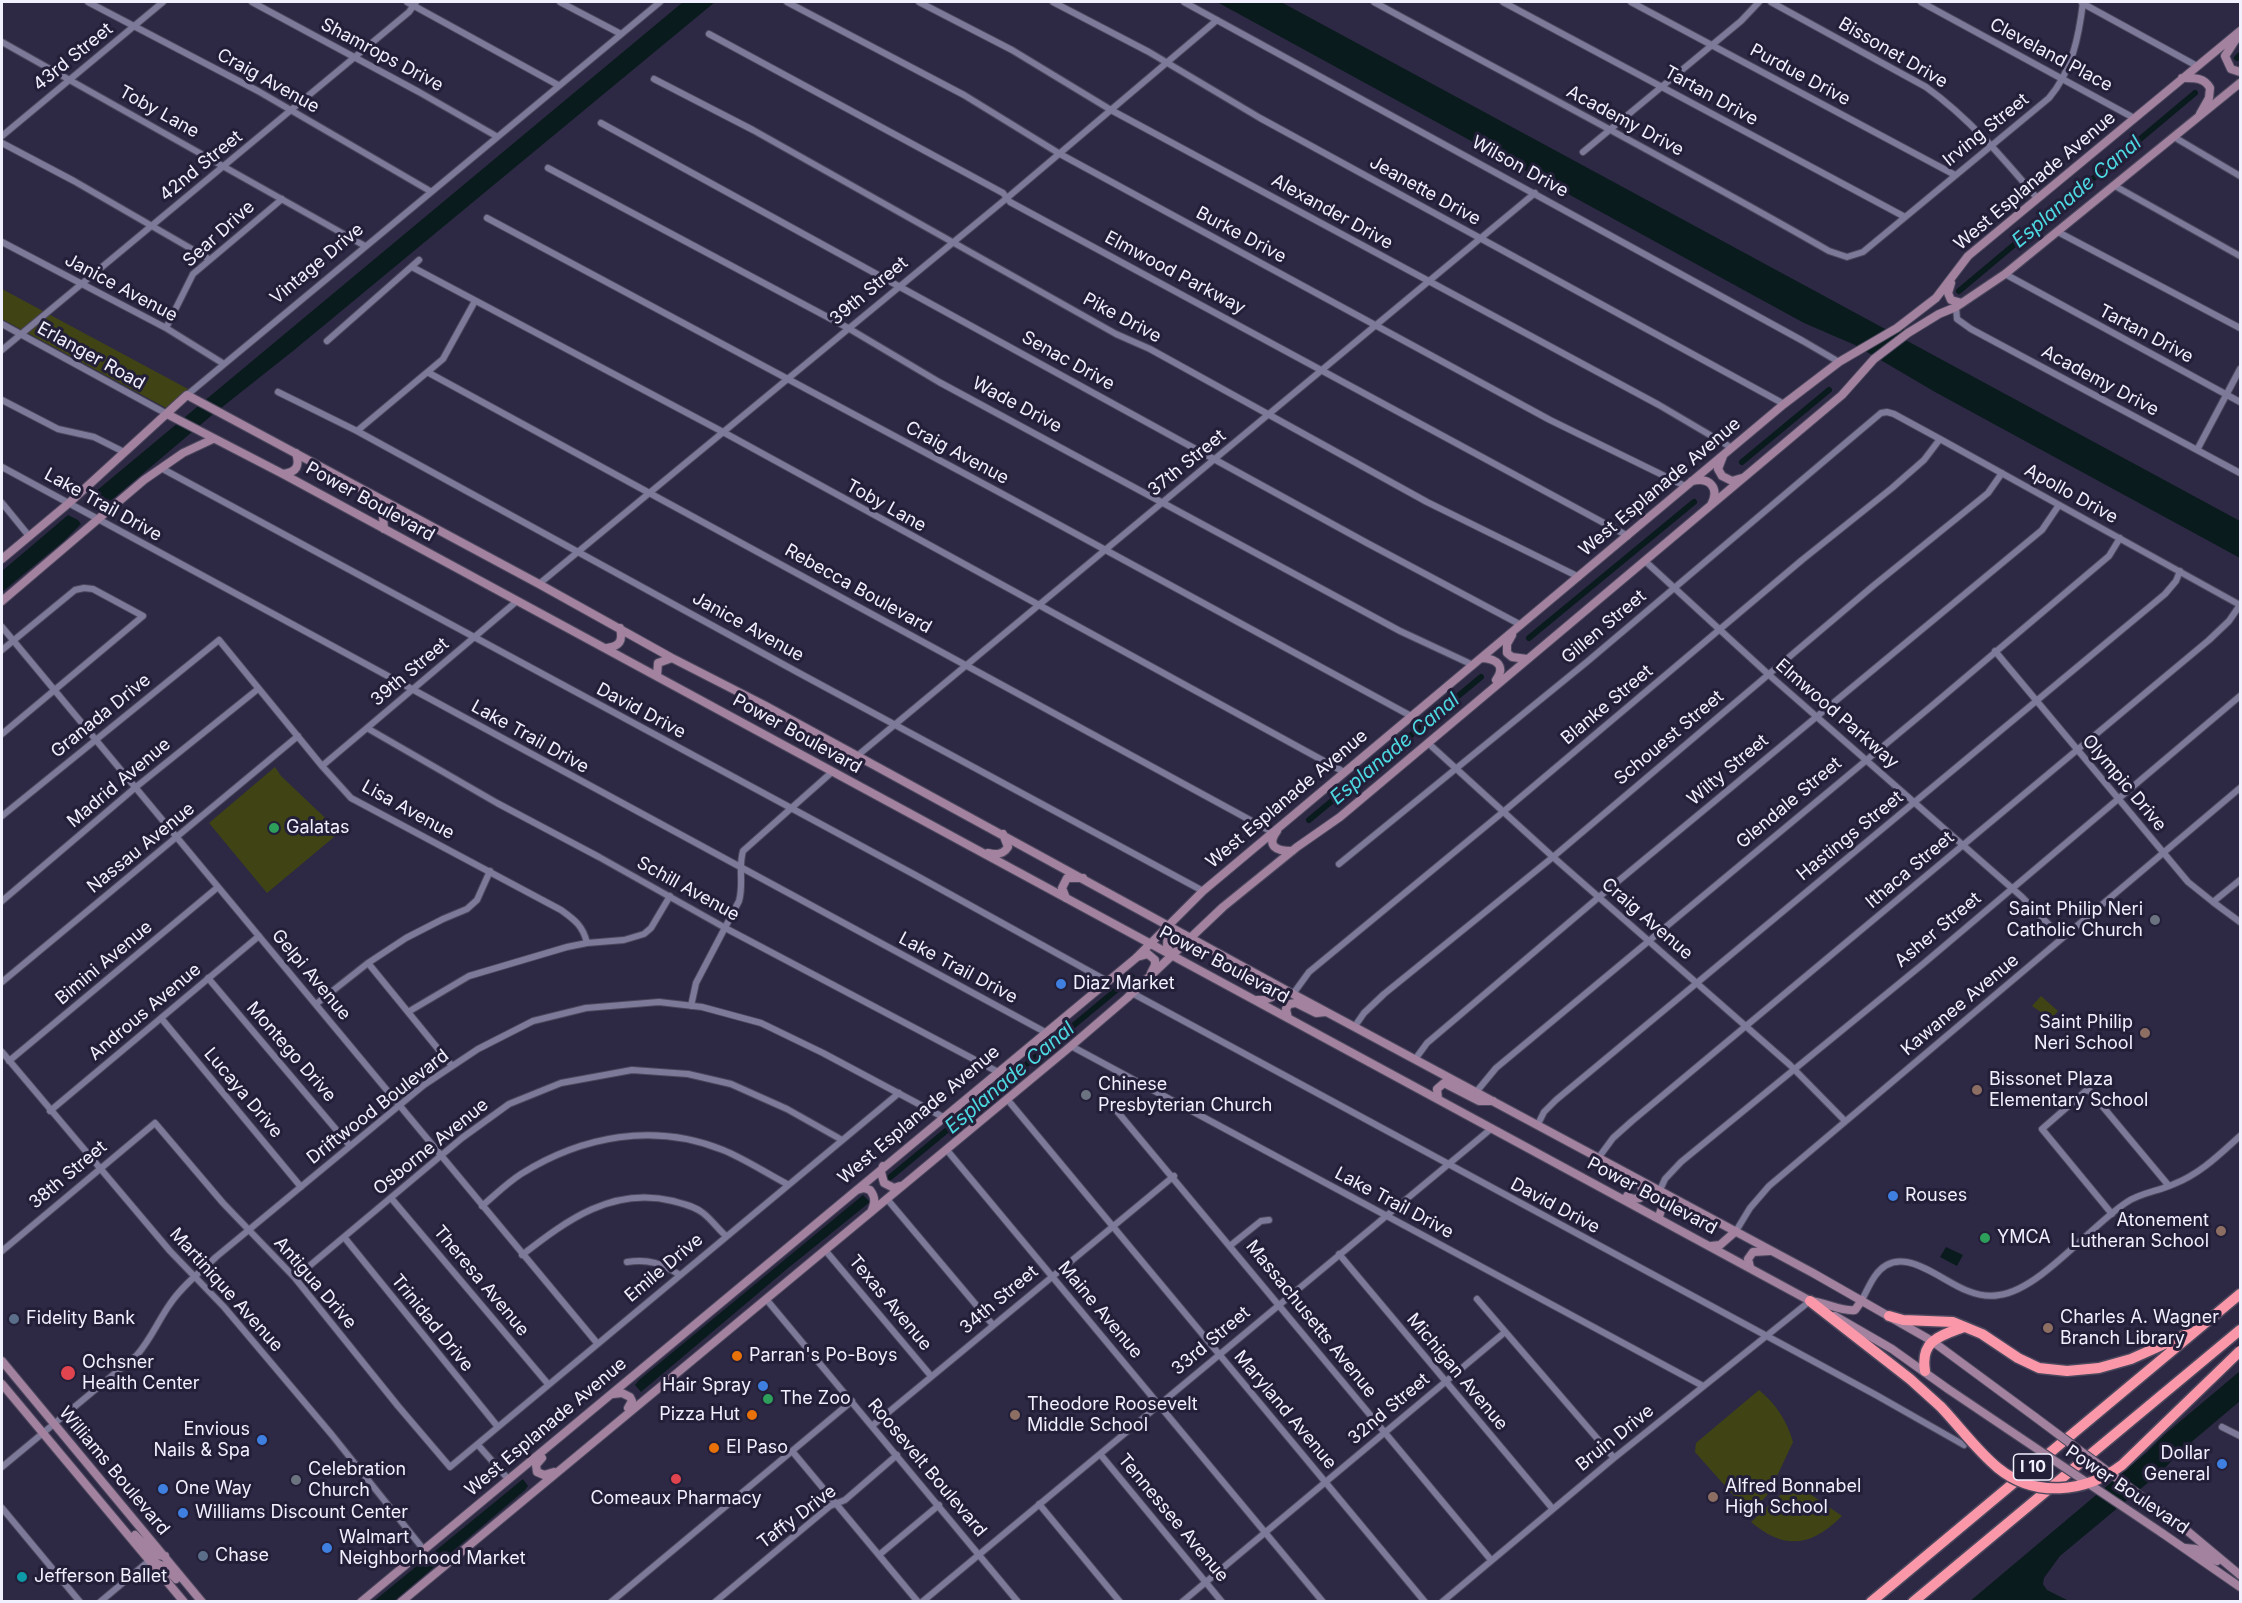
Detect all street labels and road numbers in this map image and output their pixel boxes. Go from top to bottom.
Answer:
street label: Bissonet Drive [1834,13,1952,93]
street label: Shamrops Drive [317,14,447,96]
street label: Cleveland Place [1986,14,2116,96]
street label: 43rd Street [29,18,117,96]
street label: Purdue Drive [1746,40,1854,110]
street label: Craig Avenue [213,44,323,118]
street label: Tartan Drive [1660,61,1762,131]
street label: Toby Lane [115,81,203,143]
street label: Academy Drive [1563,81,1687,161]
street label: Irving Street [1939,89,2033,171]
street label: West Esplanade Avenue [1950,107,2120,255]
street label: 42nd Street [155,126,247,206]
street label: Wilson Drive [1468,132,1572,202]
street label: Jeanette Drive [1366,152,1484,230]
street label: Alexander Drive [1268,170,1396,254]
street label: Sear Drive [179,196,259,272]
street label: Burke Drive [1192,202,1290,268]
street label: Vintage Drive [266,219,368,309]
street label: Elmwood Parkway [1101,227,1249,319]
street label: Janice Avenue [61,249,181,327]
street label: 39th Street [826,252,912,330]
street label: Pike Drive [1079,288,1165,348]
street label: Tartan Drive [2095,300,2197,368]
street label: Erlanger Road [33,318,149,394]
street label: Senac Drive [1018,327,1118,395]
street label: Academy Drive [2038,341,2162,421]
street label: Wade Drive [969,372,1065,438]
street label: West Esplanade Avenue [1575,413,1745,561]
street label: Craig Avenue [902,417,1012,489]
street label: 37th Street [1144,425,1230,501]
street label: Power Boulevard [302,458,438,546]
street label: Apollo Drive [2021,459,2121,529]
street label: Lake Trail Drive [40,464,166,546]
street label: Toby Lane [842,475,930,537]
street label: Rebecca Boulevard [781,540,935,638]
street label: Gillen Street [1557,585,1651,669]
street label: Janice Avenue [688,587,808,667]
street label: 39th Street [367,633,453,711]
street label: Elmwood Parkway [1771,655,1903,773]
street label: Blanke Street [1557,661,1657,749]
street label: Granada Drive [47,669,155,763]
street label: David Drive [593,678,689,744]
street label: Schouest Street [1610,686,1728,790]
street label: Power Boulevard [729,690,865,778]
street label: Lake Trail Drive [467,696,593,778]
street label: West Esplanade Avenue [1202,725,1372,873]
street label: Wilty Street [1683,730,1773,810]
street label: Olympic Drive [2077,730,2171,836]
street label: Madrid Avenue [63,734,175,832]
street label: Glendale Street [1732,753,1846,853]
street label: Lisa Avenue [358,776,458,844]
street label: Hastings Street [1793,787,1907,885]
street label: Nassau Avenue [83,798,199,898]
street label: Ithaca Street [1862,827,1958,913]
street label: Schill Avenue [633,852,743,926]
street label: Craig Avenue [1597,874,1697,964]
street label: Asher Street [1891,888,1985,972]
street label: Bimini Avenue [51,916,157,1010]
street label: Power Boulevard [1155,922,1293,1008]
street label: Gelpi Avenue [267,925,355,1025]
street label: Lake Trail Drive [895,928,1021,1008]
street label: Kawanee Avenue [1897,949,2023,1061]
street label: Androus Avenue [85,959,205,1065]
street label: Montego Drive [242,998,340,1106]
street label: West Esplanade Avenue [834,1041,1004,1189]
street label: Lucaya Drive [199,1044,287,1142]
street label: Driftwood Boulevard [303,1045,453,1169]
street label: Osborne Avenue [369,1094,493,1200]
street label: 38th Street [25,1136,111,1214]
street label: Power Boulevard [1583,1153,1721,1239]
street label: Lake Trail Drive [1331,1163,1457,1243]
street label: David Drive [1507,1173,1603,1239]
street label: Theresa Avenue [428,1221,534,1341]
street label: Martinique Avenue [165,1224,287,1356]
street label: Emile Drive [620,1229,708,1307]
street label: Antigua Drive [269,1233,361,1333]
street label: Massachusetts Avenue [1241,1236,1381,1402]
street label: Texas Avenue [844,1251,936,1355]
street label: Maine Avenue [1053,1257,1147,1363]
street label: 34th Street [956,1261,1042,1339]
street label: Trinidad Drive [386,1270,478,1376]
street label: 33rd Street [1167,1302,1255,1380]
street label: Michigan Avenue [1402,1309,1512,1435]
street label: Maryland Avenue [1229,1346,1341,1474]
street label: West Esplanade Avenue [461,1353,631,1501]
street label: 32nd Street [1344,1369,1434,1449]
street label: Roosevelt Boulevard [863,1395,991,1541]
street label: Bruin Drive [1572,1400,1658,1476]
street label: Williams Boulevard [54,1402,174,1540]
street label: Power Boulevard [2061,1441,2193,1539]
street label: Tennessee Avenue [1113,1449,1233,1587]
road number: I 10 [2014,1454,2052,1480]
street label: Taffy Drive [753,1480,841,1554]

